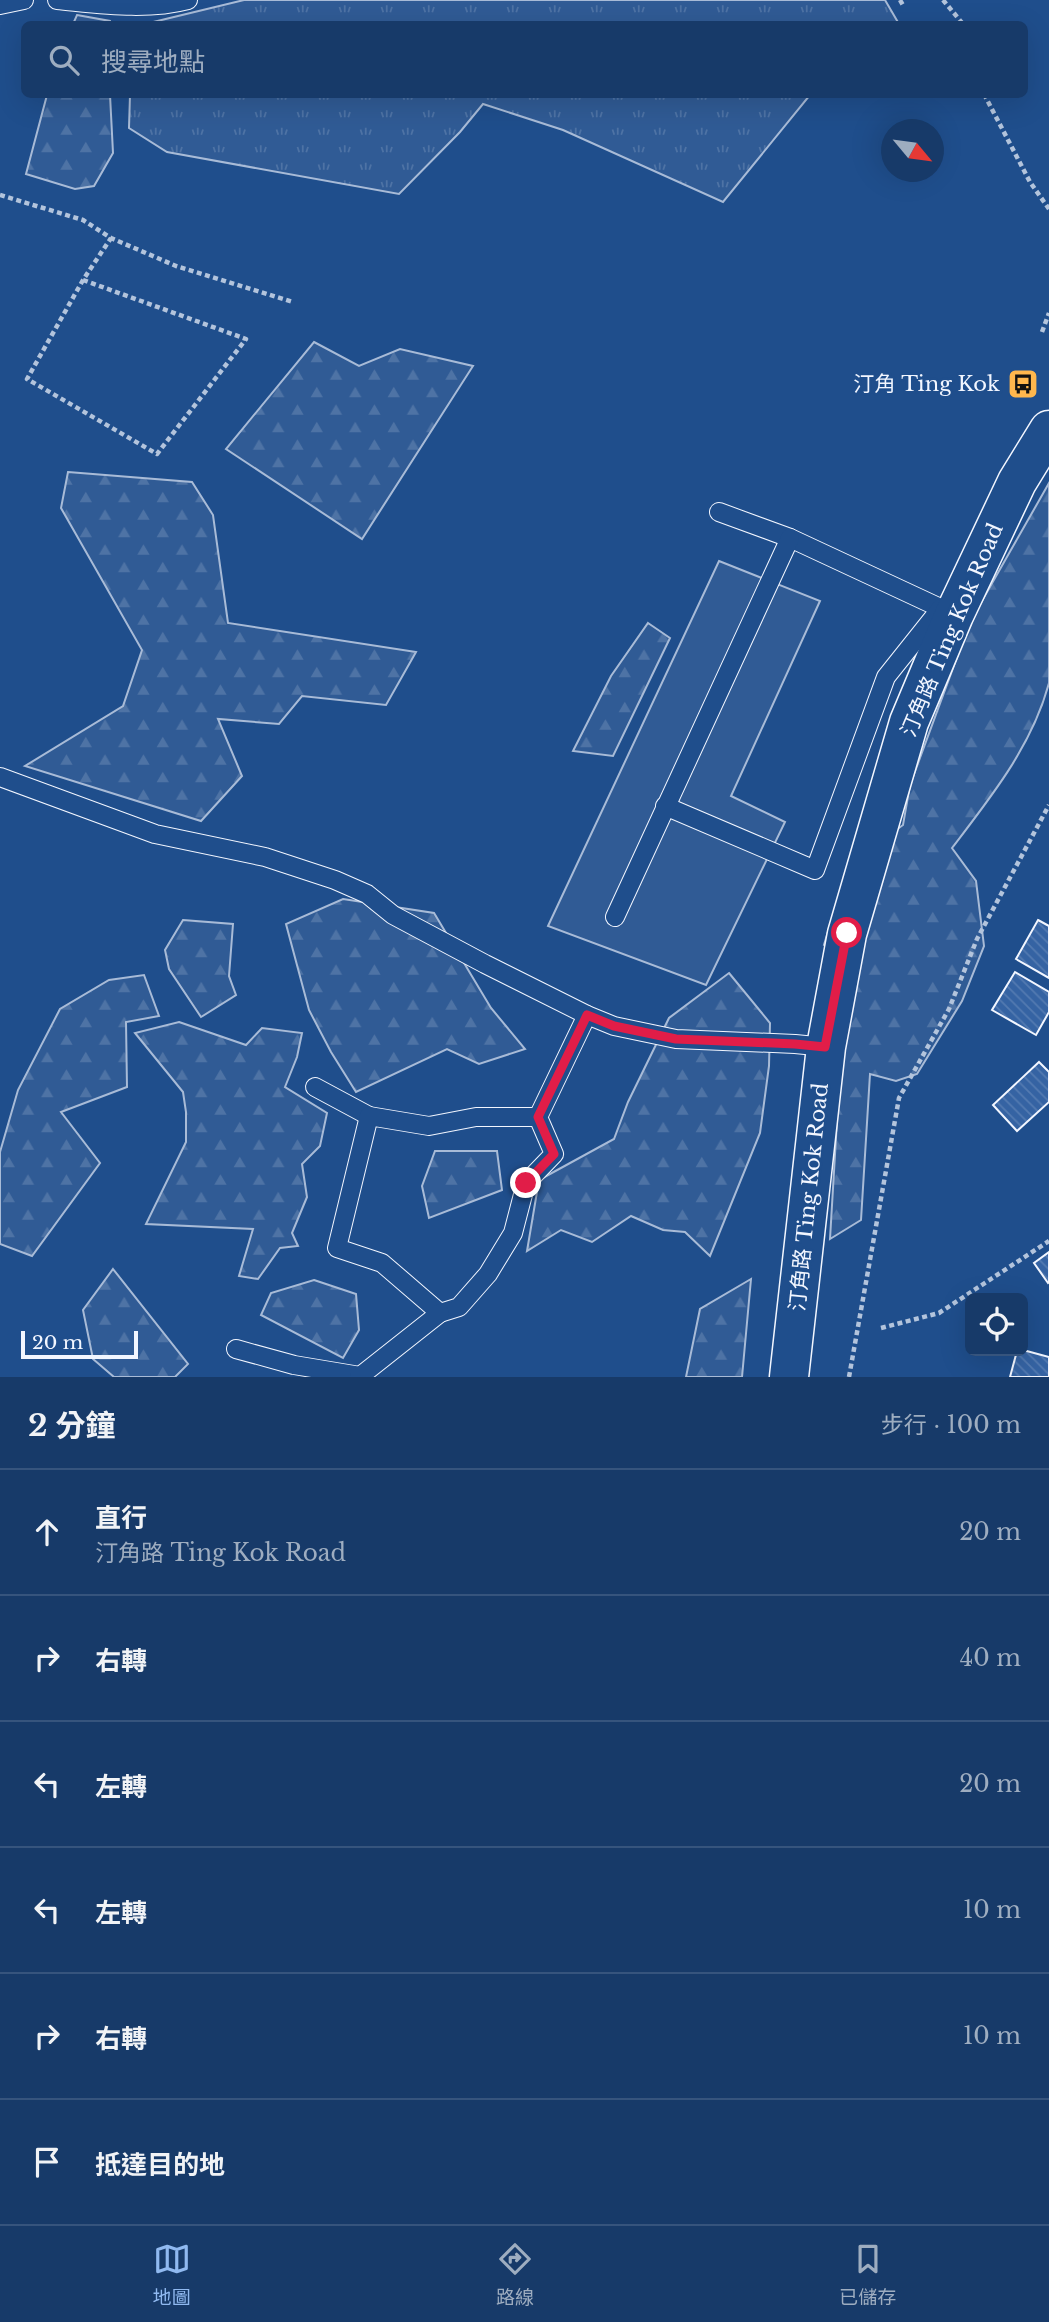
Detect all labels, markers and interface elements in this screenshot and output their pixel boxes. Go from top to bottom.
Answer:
search box [21,21,1028,98]
icon: search [45,41,83,79]
text: 搜尋地點 [101,46,205,78]
north arrow [881,119,944,182]
bus stop icon: 汀角 Ting Kok [1006,367,1040,401]
place label: 汀角 Ting Kok [853,371,1000,397]
street label: 汀角路 Ting Kok Road [895,519,1009,741]
route start [831,917,862,948]
street label: 汀角路 Ting Kok Road [784,1082,834,1312]
route end [510,1167,541,1198]
map controls [965,1293,1028,1356]
button: locate [965,1293,1028,1356]
scale bar [21,1328,138,1360]
text: 20 m [32,1331,83,1354]
text: 2 分鐘 [28,1407,116,1444]
text: 步行 · 100 m [881,1411,1021,1439]
text: 直行 [95,1502,147,1534]
icon: ahead [28,1513,66,1551]
text: 20 m [959,1518,1021,1546]
text: 汀角路 Ting Kok Road [95,1539,346,1567]
icon: right [28,1639,66,1677]
text: 40 m [960,1644,1021,1672]
text: 右轉 [95,1645,147,1677]
icon: left [28,1765,66,1803]
text: 20 m [959,1770,1021,1798]
text: 左轉 [95,1771,147,1803]
icon: left [28,1891,66,1929]
text: 10 m [963,1896,1021,1924]
text: 左轉 [95,1897,147,1929]
icon: right [28,2017,66,2055]
text: 10 m [963,2022,1021,2050]
text: 右轉 [95,2023,147,2055]
icon: arrive [28,2143,66,2181]
text: 抵達目的地 [95,2149,225,2181]
tab: 地圖 [153,2240,191,2309]
tab: 路線 [496,2240,534,2309]
tab: 已儲存 [839,2240,896,2309]

